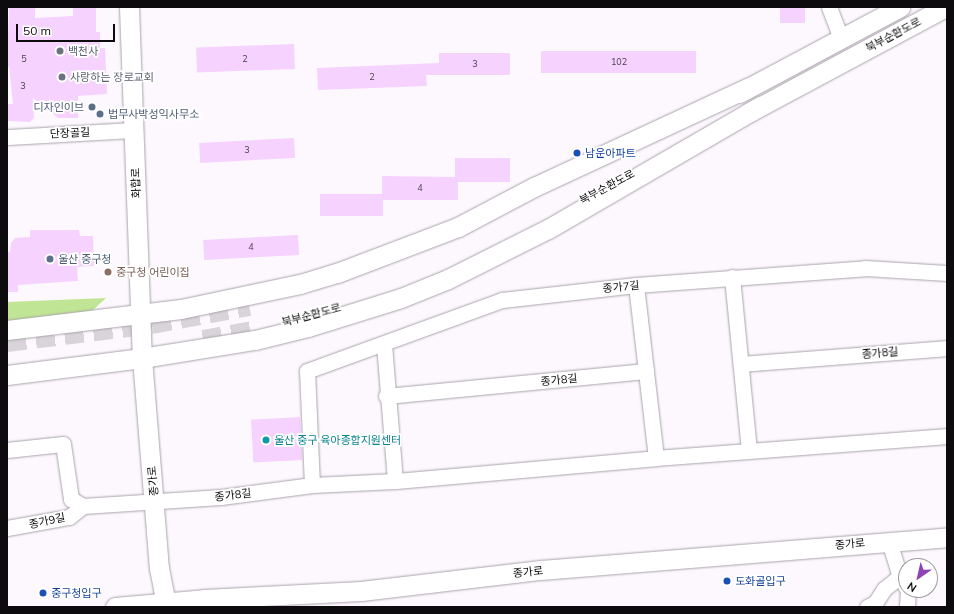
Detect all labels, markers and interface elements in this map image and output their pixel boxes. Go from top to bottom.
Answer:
street label: 북부순환도로 [863,15,923,55]
scale bar [18,16,117,42]
text: 50 m [23,23,51,38]
place label: 백천사 [68,44,98,58]
marker: 백천사 [55,46,65,56]
house number: 5 [21,54,27,64]
house number: 2 [242,54,248,64]
house number: 102 [611,57,627,67]
house number: 3 [472,59,478,69]
place label: 사랑하는 장로교회 [70,70,154,84]
marker: 사랑하는 장로교회 [57,72,67,82]
house number: 2 [369,72,375,82]
house number: 3 [20,81,26,91]
place label: 디자인이브 [33,100,84,114]
marker: 디자인이브 [87,102,97,112]
place label: 법무사박성익사무소 [108,107,199,121]
marker: 법무사박성익사무소 [95,109,105,119]
street label: 단장골길 [49,125,91,141]
house number: 3 [244,145,250,155]
place label: 남운아파트 [585,146,636,160]
marker: 남운아파트 [572,148,582,158]
street label: 북부순환도로 [577,167,637,207]
street label: 화합로 [129,168,143,198]
house number: 4 [417,183,423,193]
house number: 4 [248,242,254,252]
place label: 울산 중구청 [58,252,111,266]
marker: 울산 중구청 [45,254,55,264]
place label: 중구청 어린이집 [116,265,190,279]
marker: 중구청 어린이집 [103,267,113,277]
street label: 종가7길 [602,279,640,295]
street label: 북부순환도로 [280,301,342,329]
street label: 종가8길 [861,345,899,361]
street label: 종가8길 [540,372,578,388]
place label: 울산 중구 육아종합지원센터 [274,433,401,447]
marker: 울산 중구 육아종합지원센터 [261,435,271,445]
street label: 종가로 [145,465,161,497]
street label: 종가8길 [214,486,252,504]
street label: 종가9길 [28,511,66,531]
street label: 종가로 [834,536,866,552]
north arrow [898,558,938,598]
street label: 종가로 [512,564,544,580]
place label: 도화골입구 [735,574,786,588]
marker: 도화골입구 [722,576,732,586]
text: N [904,579,919,595]
place label: 중구청입구 [51,586,102,600]
marker: 중구청입구 [38,588,48,598]

